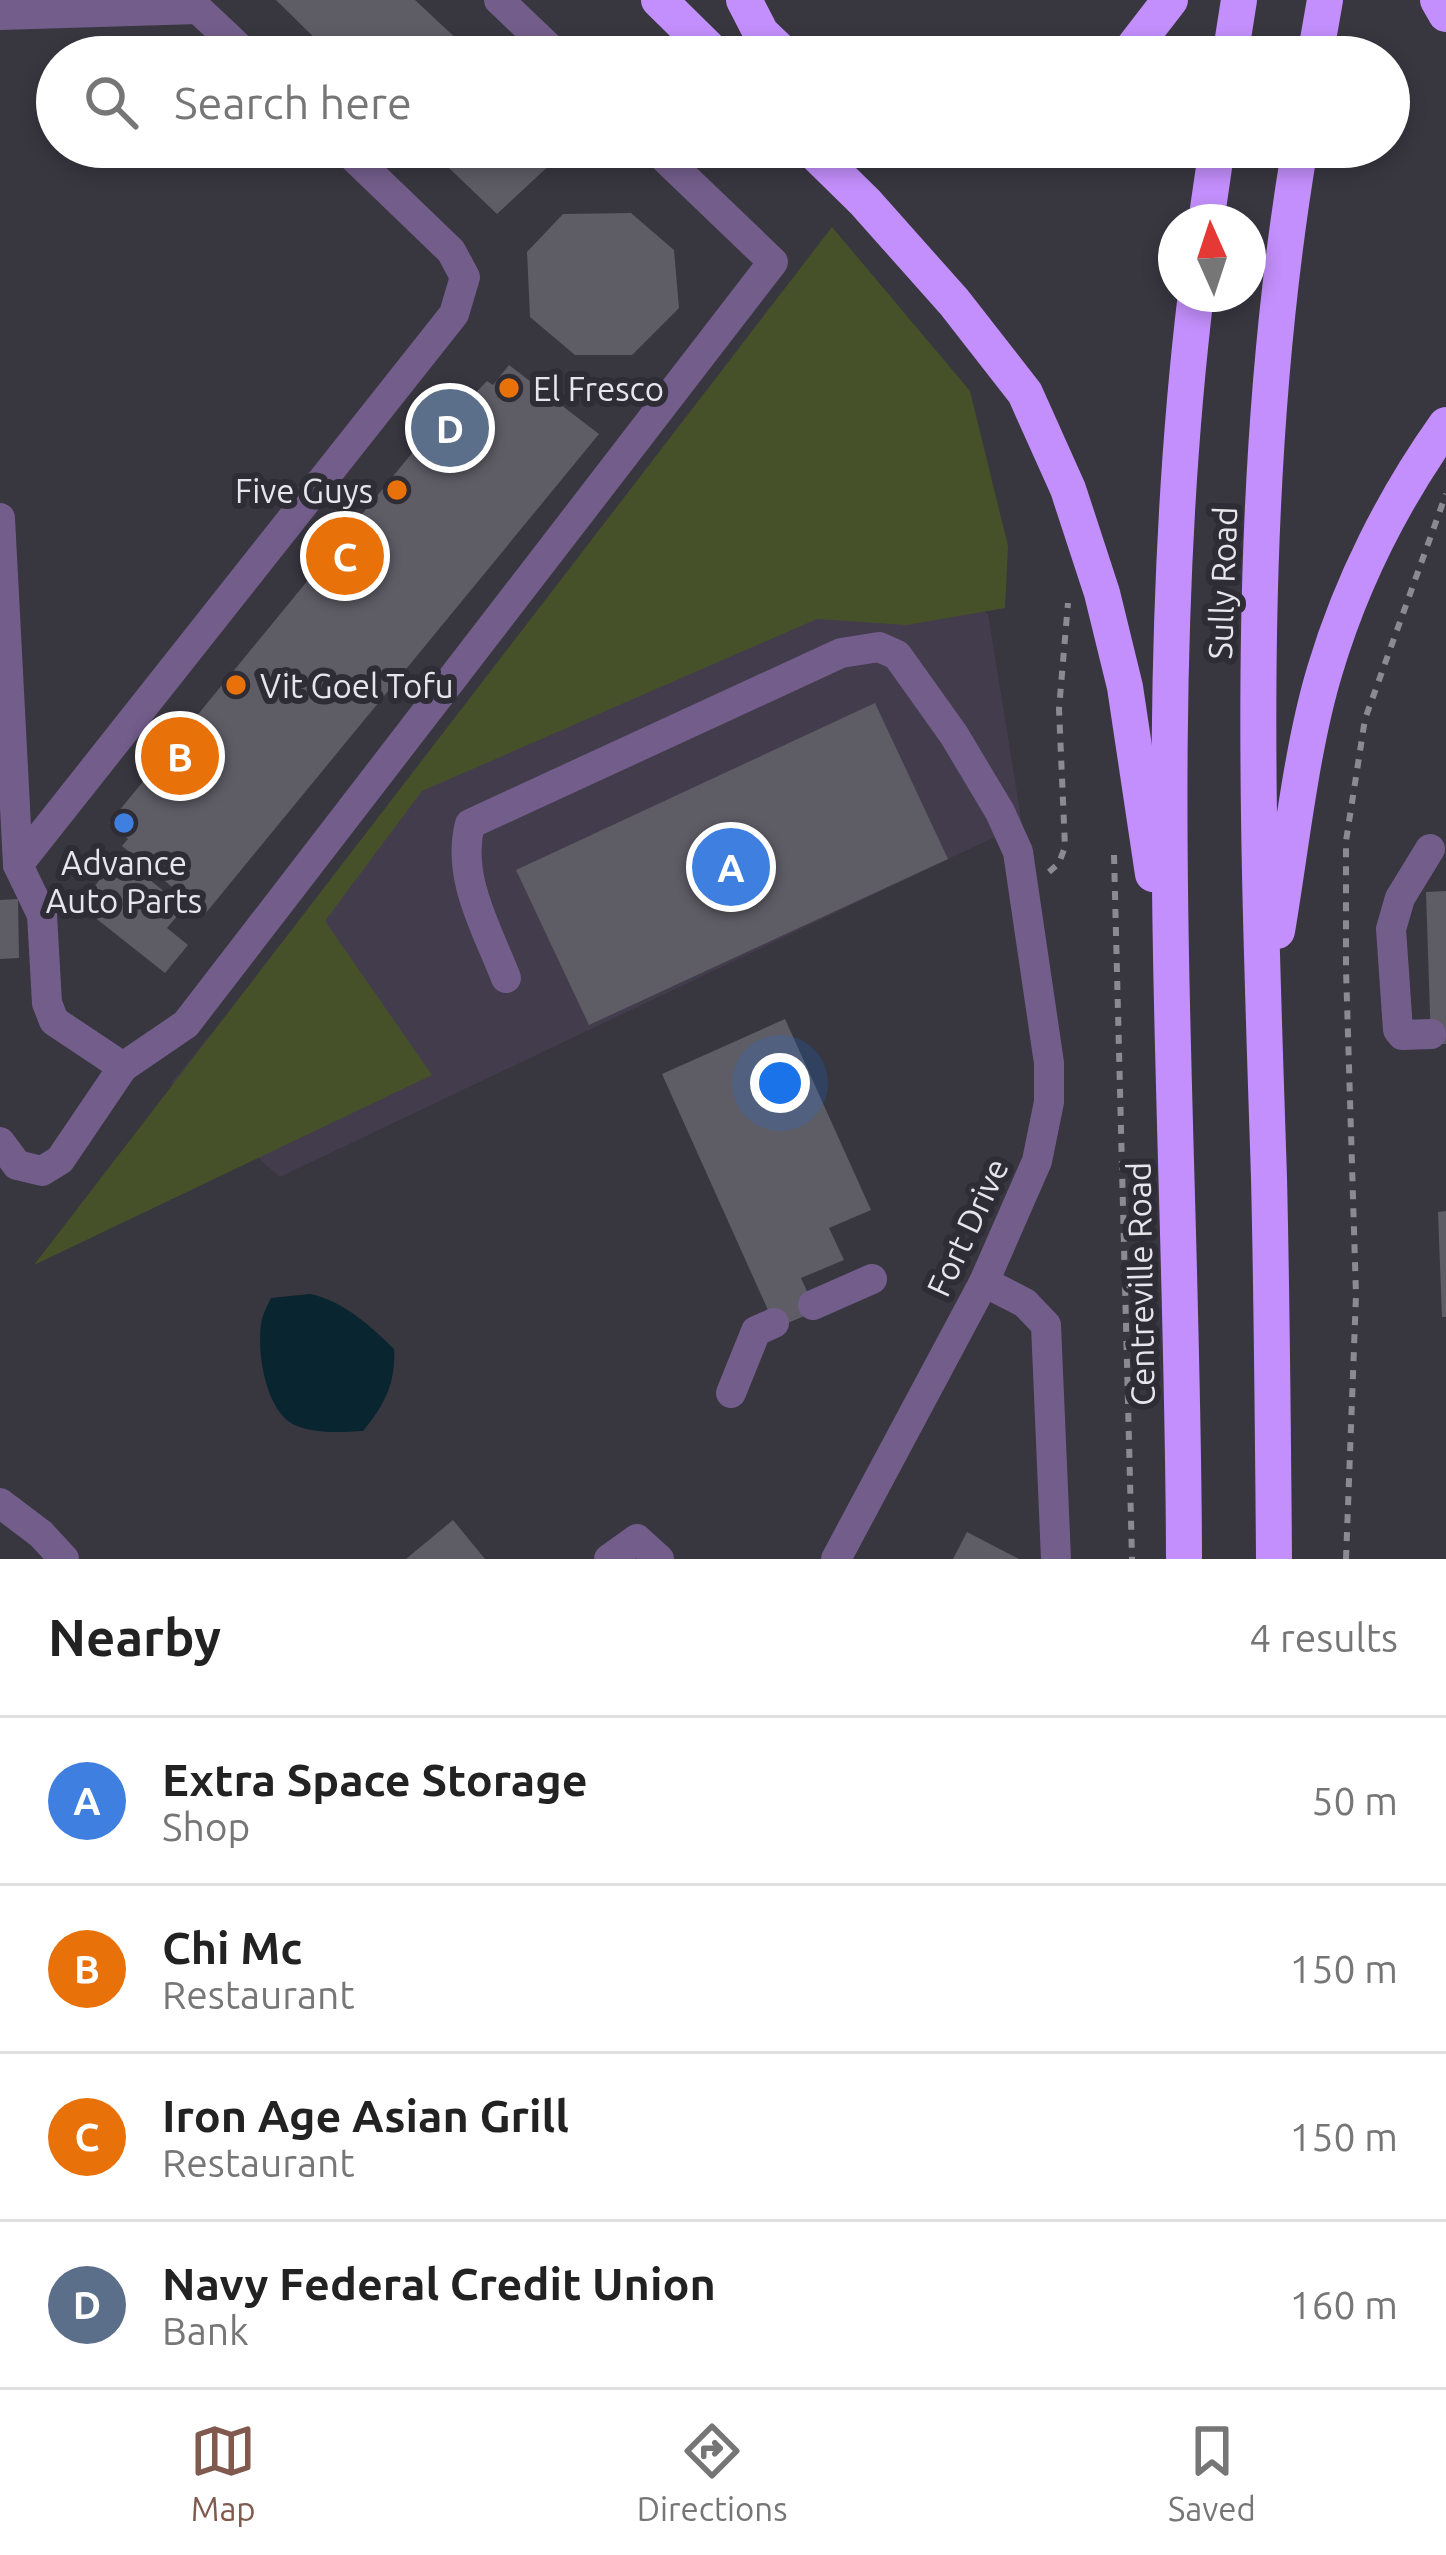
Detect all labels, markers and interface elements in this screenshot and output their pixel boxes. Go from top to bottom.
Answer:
search box [36,36,1410,168]
icon: search [78,69,144,135]
text: Search here [174,77,412,128]
north arrow [1158,204,1266,312]
place label: El Fresco [533,370,664,407]
marker: El Fresco [496,375,522,401]
pin: D [411,383,489,473]
place label: Five Guys [235,472,373,509]
marker: Five Guys [384,477,410,503]
street label: Sully Road [1201,506,1243,660]
pin: C [306,511,384,601]
place label: Vit Goel Tofu [260,667,454,704]
marker: Vit Goel Tofu [223,672,249,698]
pin: B [141,711,219,801]
marker: Advance Auto Parts [111,810,137,836]
pin: A [692,822,770,912]
place label: Advance Auto Parts [46,844,202,919]
your location [750,1053,810,1113]
street label: Fort Drive [919,1152,1015,1302]
street label: Centreville Road [1119,1162,1161,1406]
text: Nearby [48,1608,221,1666]
text: 4 results [1249,1616,1398,1659]
text: Extra Space Storage [162,1754,588,1805]
text: A [73,1779,101,1822]
text: 50 m [1311,1779,1398,1822]
text: Shop [162,1805,250,1848]
text: Chi Mc [162,1922,302,1973]
text: B [74,1947,100,1990]
text: 150 m [1289,1947,1398,1990]
text: Restaurant [162,1973,355,2016]
text: Iron Age Asian Grill [162,2090,569,2141]
text: C [75,2115,99,2158]
text: 150 m [1289,2115,1398,2158]
text: Restaurant [162,2141,355,2184]
text: Navy Federal Credit Union [162,2258,716,2309]
text: D [73,2283,101,2326]
text: 160 m [1289,2283,1398,2326]
text: Bank [162,2309,249,2352]
tab: Map [190,2418,256,2527]
tab: Directions [637,2418,787,2527]
tab: Saved [1168,2418,1256,2527]

